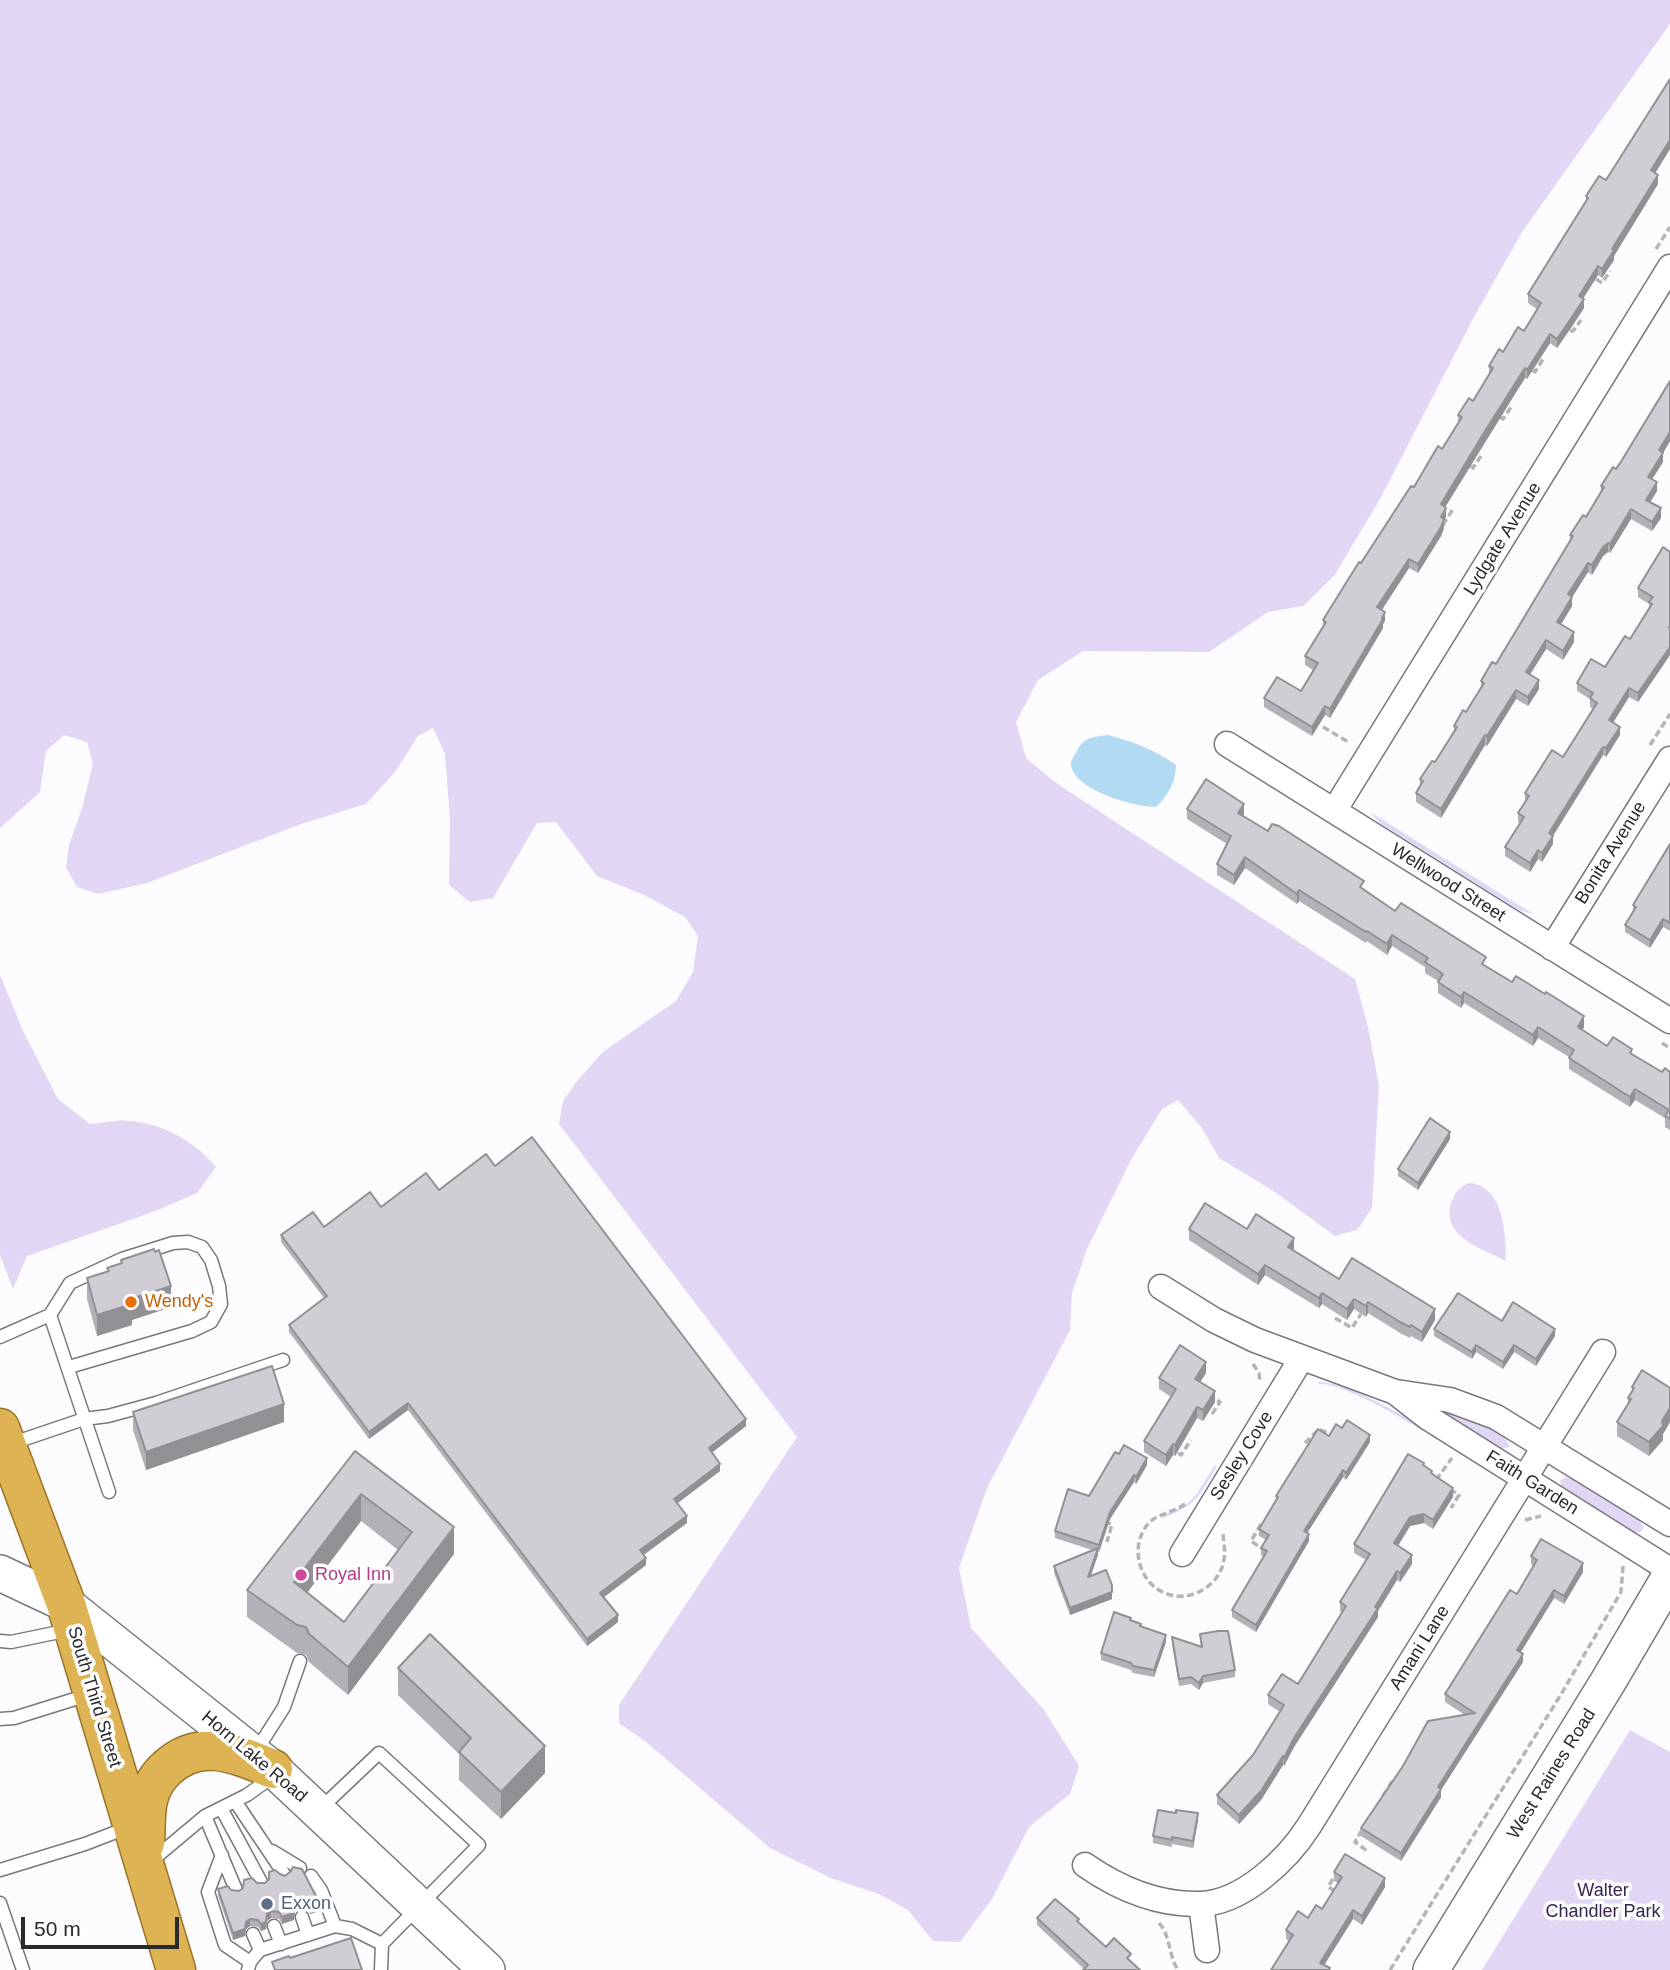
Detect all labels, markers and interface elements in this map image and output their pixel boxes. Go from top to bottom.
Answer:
street label: Lydgate Avenue [1460,479,1546,599]
street label: Bonita Avenue [1571,798,1651,908]
street label: Wellwood Street [1387,839,1509,927]
place label: Wendy's [145,1291,213,1313]
marker: Wendy's [123,1294,139,1310]
street label: Sesley Cove [1206,1407,1278,1505]
street label: Faith Garden [1482,1446,1582,1520]
place label: Royal Inn [315,1564,391,1586]
marker: Royal Inn [293,1567,309,1583]
street label: Amani Lane [1385,1602,1455,1694]
street label: South Third Street [62,1624,126,1770]
street label: West Raines Road [1503,1705,1601,1843]
street label: Horn Lake Road [197,1707,311,1807]
park label: Walter Chandler Park [1545,1880,1661,1923]
place label: Exxon [281,1893,331,1915]
marker: Exxon [259,1896,275,1912]
scale bar [24,1904,182,1948]
text: 50 m [34,1917,81,1940]

